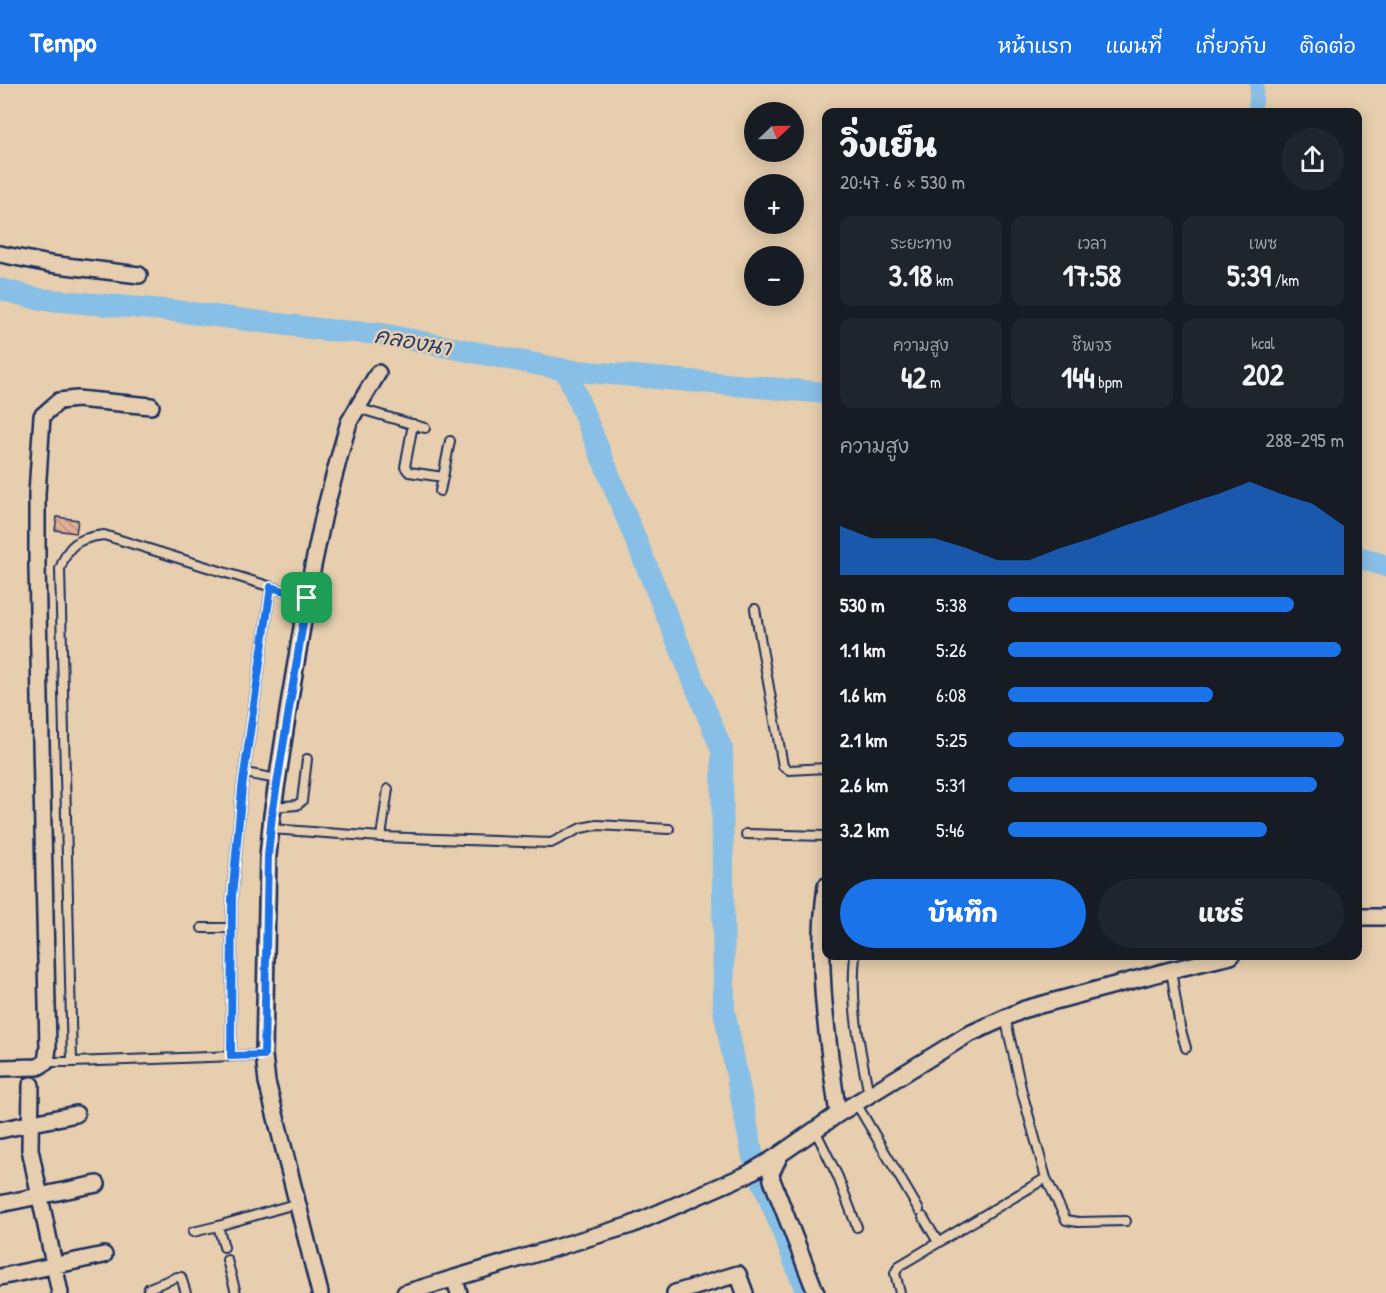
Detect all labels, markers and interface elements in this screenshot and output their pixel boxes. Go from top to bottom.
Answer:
text: Tempo [30,23,97,61]
text: หน้าแรก [998,31,1073,60]
text: แผนที่ [1106,31,1162,60]
text: เกี่ยวกับ [1195,31,1267,60]
text: ติดต่อ [1300,31,1356,60]
north arrow [744,102,804,162]
map controls [744,102,804,306]
text: วิ่งเย็น [840,123,937,167]
button: share [1281,128,1344,191]
text: 20:47 · 6 × 530 m [840,168,965,195]
button: + [744,174,804,234]
text: ระยะทาง [890,232,952,254]
text: เวลา [1077,232,1107,254]
text: เพซ [1249,232,1277,254]
button: − [744,246,804,306]
text: 3.18 [889,255,932,295]
text: 17:58 [1063,255,1121,295]
text: 5:39 [1227,255,1271,295]
text: km [932,269,953,291]
text: /km [1271,269,1299,291]
water label: คลองนา [372,320,455,363]
text: kcal [1251,332,1275,354]
text: ความสูง [893,334,949,356]
text: ชีพจร [1072,334,1112,356]
text: 202 [1242,354,1284,394]
text: 42 [901,357,926,397]
text: 144 [1061,357,1095,397]
text: m [926,371,941,393]
text: bpm [1095,371,1123,393]
text: 288–295 m [1266,426,1344,453]
text: ความสูง [840,432,909,459]
pin [281,572,332,623]
icon: arrive [290,581,323,614]
text: 530 m [840,591,885,618]
text: 5:38 [936,591,967,618]
text: 1.1 km [840,636,885,663]
text: 5:26 [936,636,966,663]
text: 1.6 km [840,681,886,708]
text: 6:08 [936,681,966,708]
text: 2.1 km [840,726,887,753]
text: 5:25 [936,726,967,753]
text: 2.6 km [840,771,888,798]
text: 5:31 [936,771,965,798]
text: 3.2 km [840,816,889,843]
text: 5:46 [936,816,965,843]
button: บันทึก [840,879,1086,948]
button: แชร์ [1098,879,1344,948]

